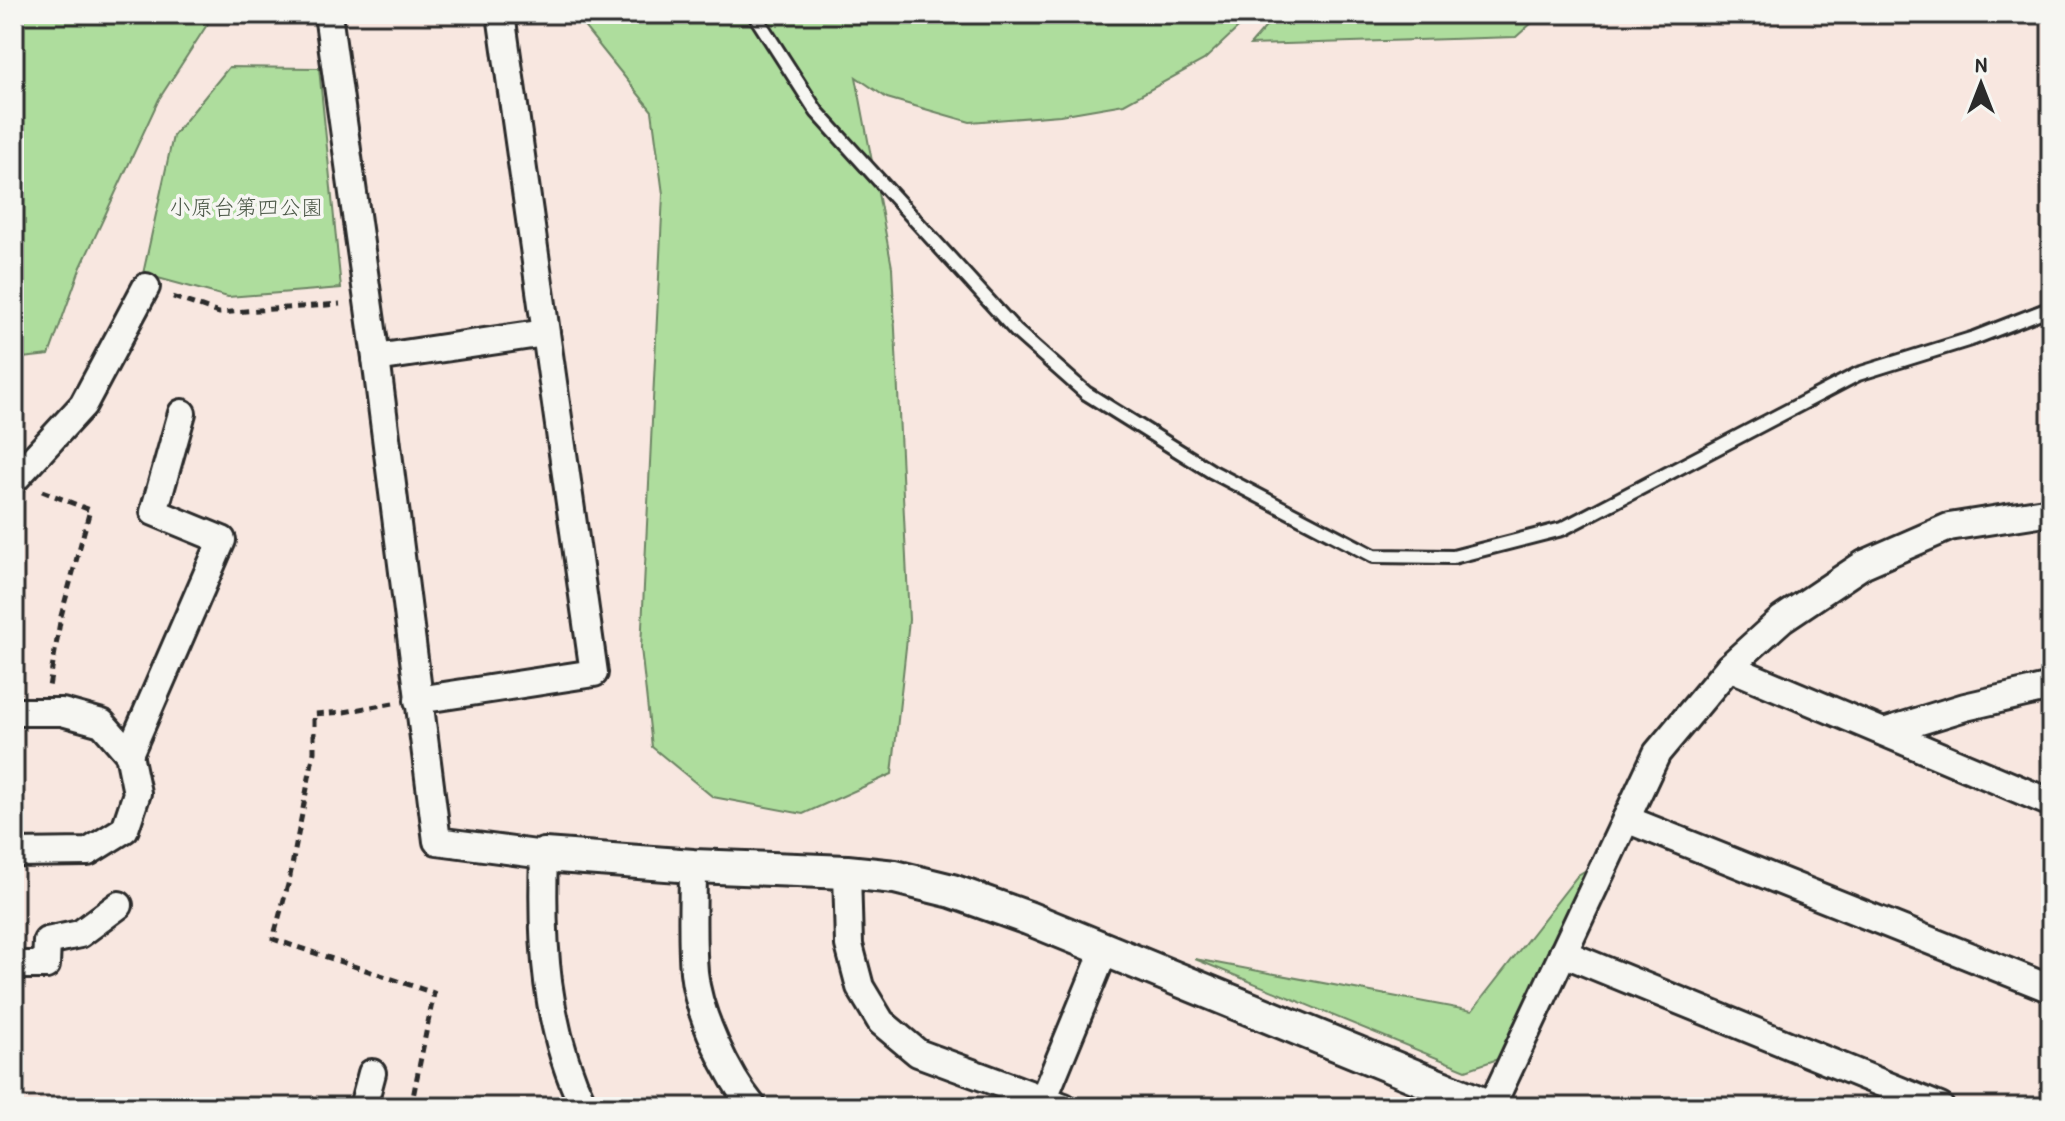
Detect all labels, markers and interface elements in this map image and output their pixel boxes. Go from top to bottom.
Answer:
north arrow [1941,44,2021,124]
text: N [1975,49,1987,79]
park label: 小原台第四公園 [169,192,323,222]

